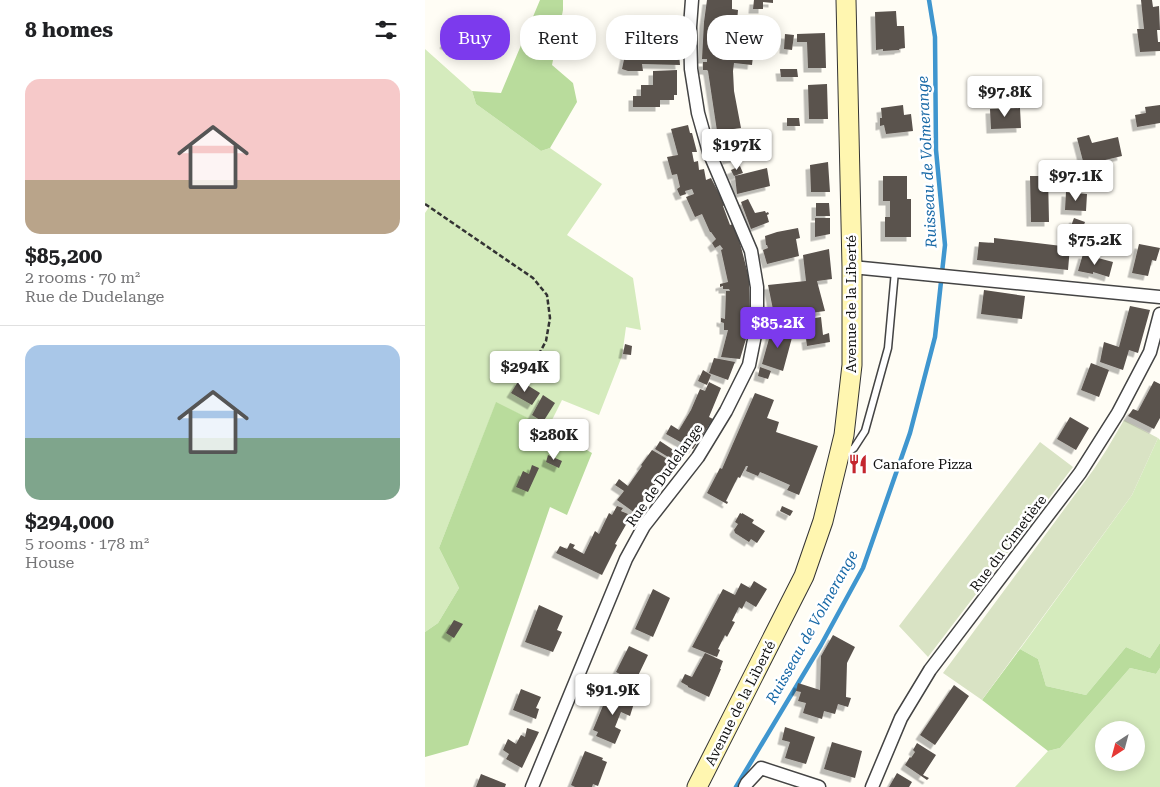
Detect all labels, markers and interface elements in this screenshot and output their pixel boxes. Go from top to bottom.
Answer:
chip: Buy [440,15,510,60]
chip: Rent [520,15,596,60]
chip: Filters [606,15,697,60]
chip: New [707,15,781,60]
icon: filters [372,16,400,44]
text: 8 homes [25,18,113,42]
water label: Ruisseau de Volmerange [913,75,941,250]
pin: $97.8K [964,76,1046,118]
text: $97.8K [978,82,1032,101]
icon: home [168,112,258,202]
pin: $197K [702,128,772,171]
text: $197K [713,135,761,154]
pin: $97.1K [1035,160,1117,202]
text: $97.1K [1049,166,1103,185]
pin: $75.2K [1054,224,1136,266]
text: $75.2K [1068,230,1122,249]
street label: Avenue de la Liberté [843,235,859,373]
text: $85,200 [25,244,102,268]
text: 2 rooms · 70 m² [25,268,140,287]
text: Rue de Dudelange [25,287,164,306]
pin: $85.2K [737,306,819,349]
text: $85.2K [751,313,805,332]
pin: $294K [490,350,560,393]
text: $294K [501,357,549,376]
icon: home [168,377,258,467]
pin: $280K [519,418,589,461]
street label: Rue de Dudelange [622,420,706,530]
text: $280K [530,425,578,444]
restaurant icon: Canafore Pizza [847,453,869,475]
place label: Canafore Pizza [873,456,973,472]
street label: Rue du Cimetière [967,491,1050,594]
text: $294,000 [25,510,114,534]
text: 5 rooms · 178 m² [25,534,149,553]
water label: Ruisseau de Volmerange [762,547,862,708]
text: House [25,553,74,572]
street label: Avenue de la Liberté [702,638,779,768]
pin: $91.9K [572,674,654,716]
text: $91.9K [586,680,640,699]
north arrow [1095,721,1145,771]
map controls [1095,721,1145,771]

